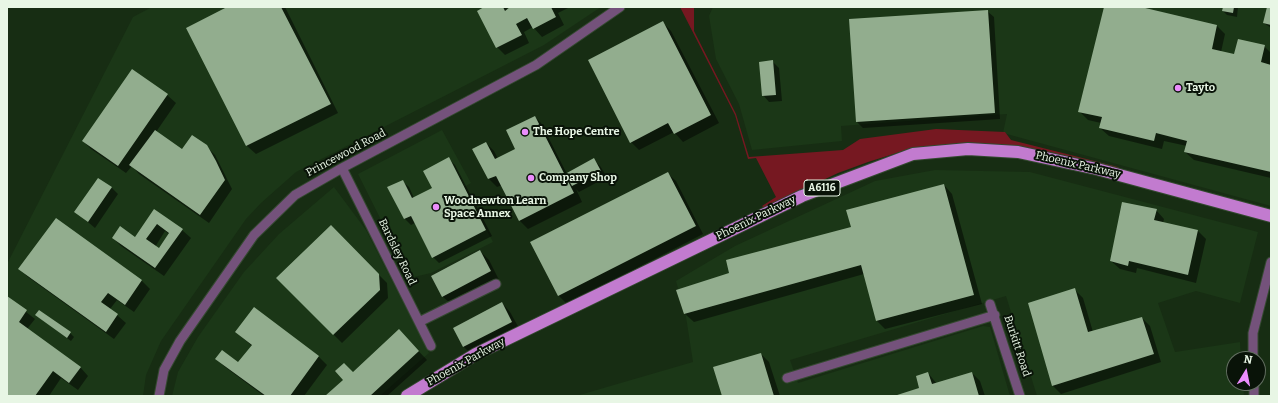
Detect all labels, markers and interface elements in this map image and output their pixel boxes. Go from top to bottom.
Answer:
place label: Tayto [1186,81,1215,95]
marker: Tayto [1173,83,1183,93]
place label: The Hope Centre [533,125,619,139]
street label: Princewood Road [304,126,388,180]
marker: The Hope Centre [520,127,530,137]
street label: Phoenix Parkway [1034,149,1122,181]
place label: Company Shop [539,171,617,185]
marker: Company Shop [526,173,536,183]
road number: A6116 [804,180,840,196]
street label: Phoenix Parkway [714,193,798,243]
place label: Woodnewton Learn Space Annex [444,194,546,220]
marker: Woodnewton Learn Space Annex [431,202,441,212]
street label: Bardsley Road [375,217,419,287]
street label: Burkitt Road [1001,314,1033,378]
street label: Phoenix Parkway [425,335,507,389]
north arrow [1226,351,1266,391]
text: N [1243,353,1253,367]

